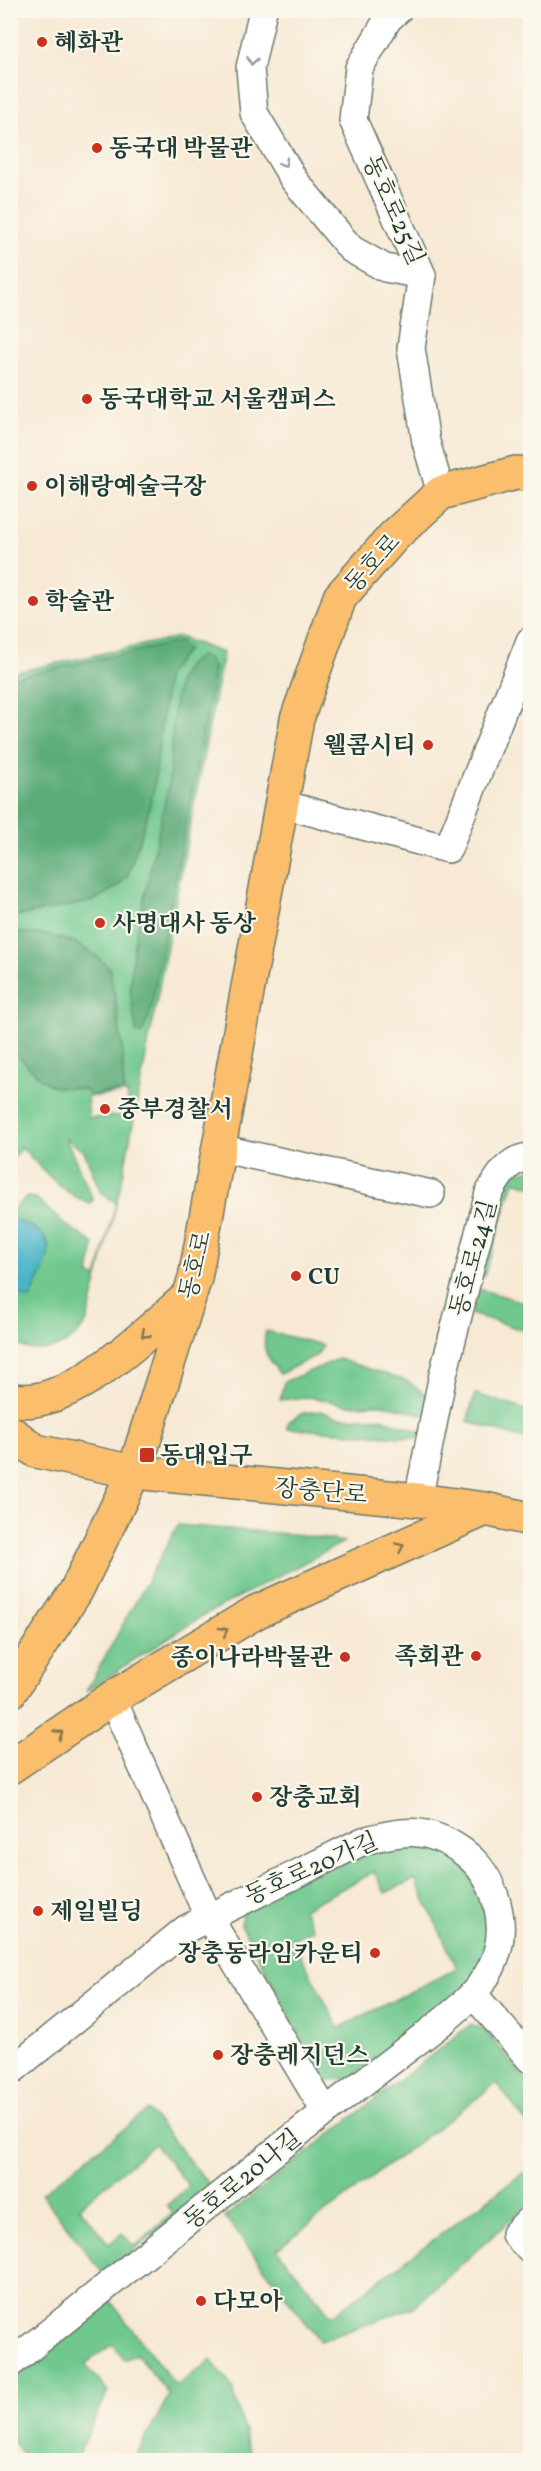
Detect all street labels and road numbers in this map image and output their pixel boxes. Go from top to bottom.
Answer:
street label: 동호로25길 [353,150,432,271]
street label: 동호로 [338,527,409,602]
street label: 동호로24길 [443,1197,507,1321]
street label: 동호로 [173,1228,221,1303]
street label: 장충단로 [273,1472,369,1514]
street label: 동호로20가길 [240,1825,384,1914]
street label: 동호로20나길 [177,2122,310,2239]

